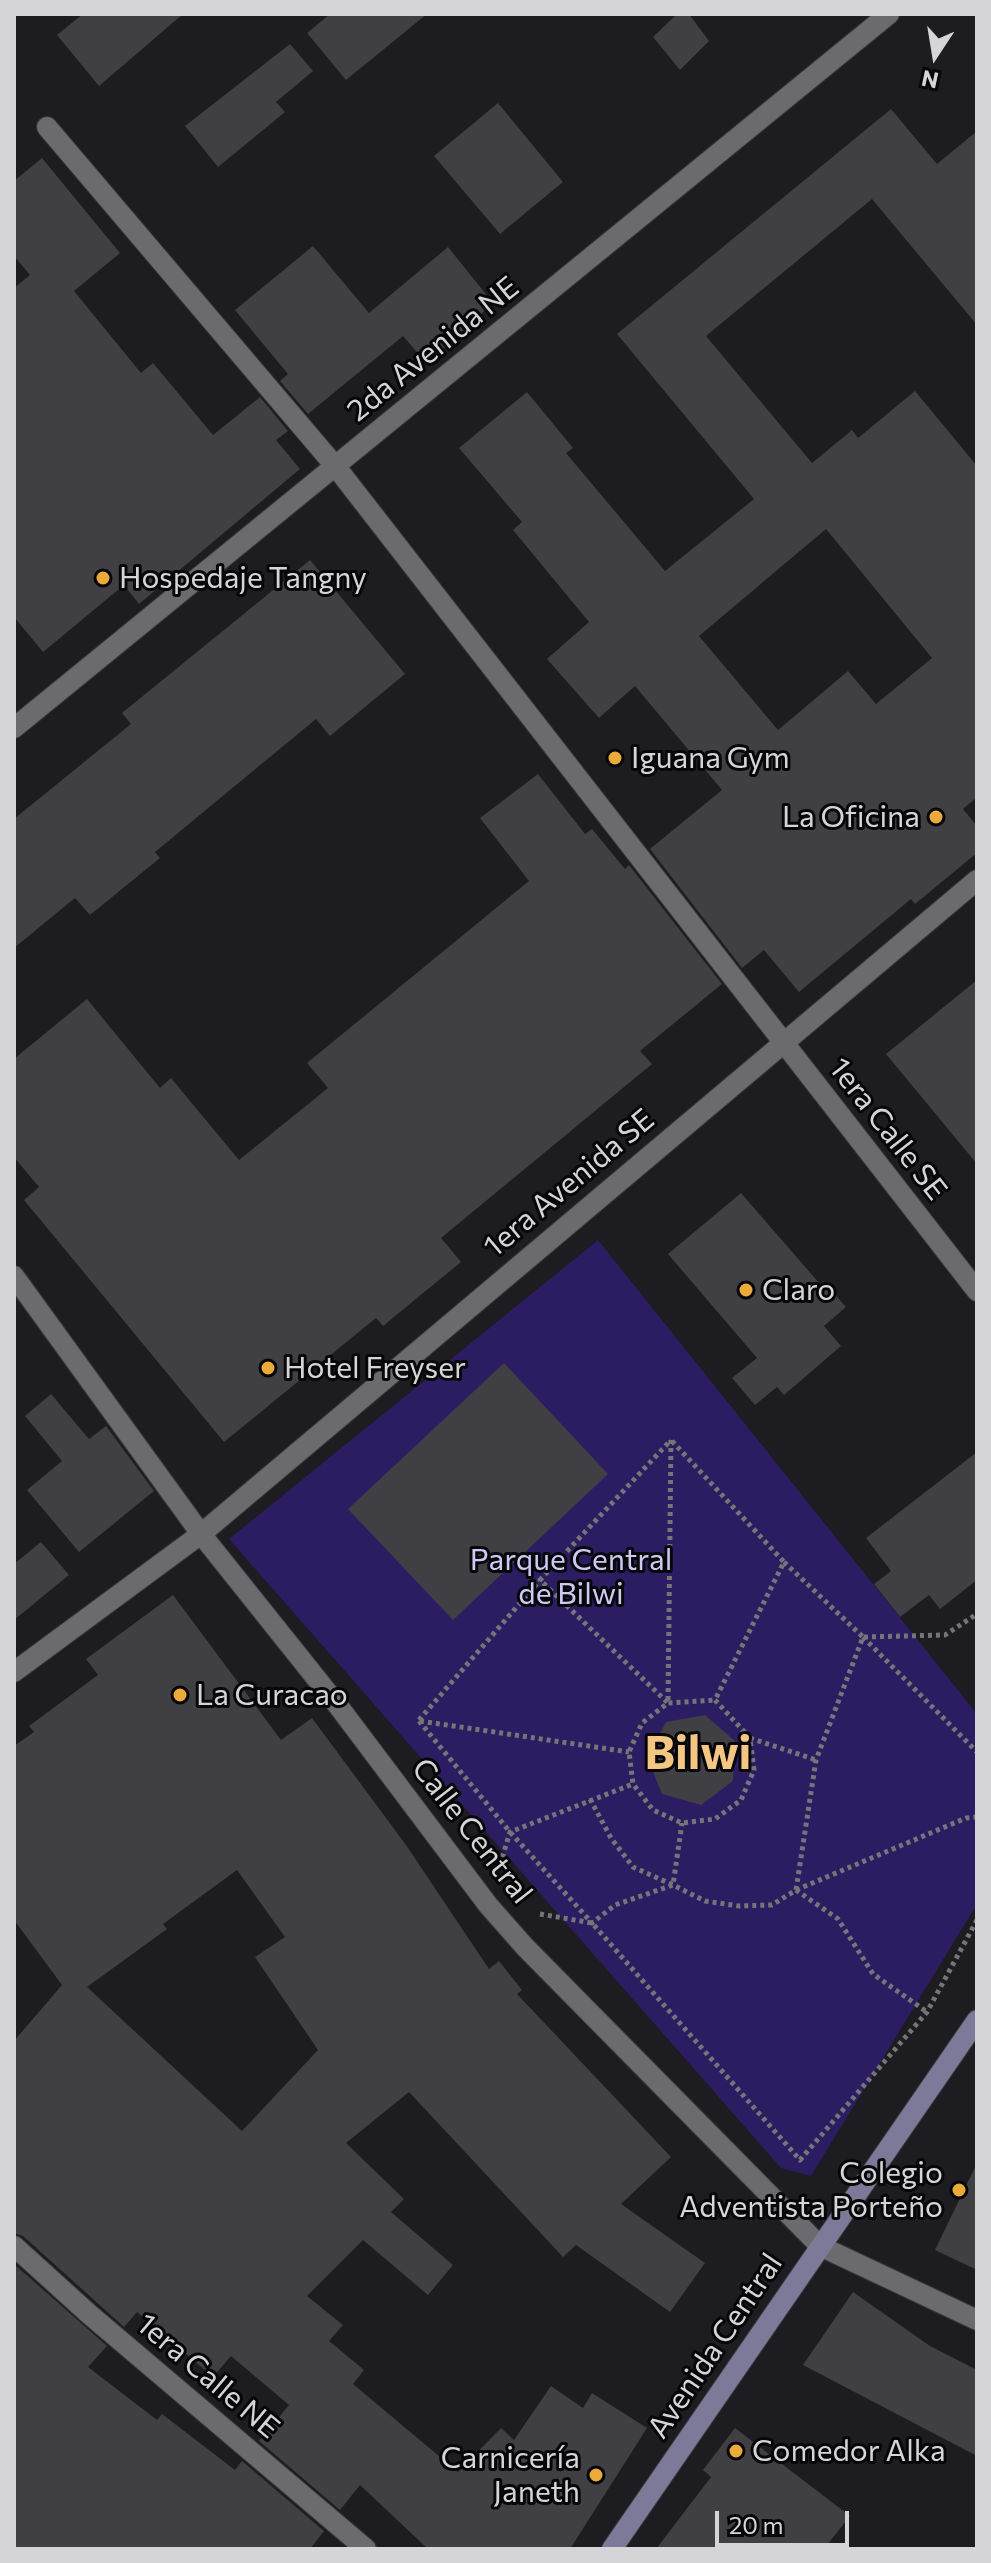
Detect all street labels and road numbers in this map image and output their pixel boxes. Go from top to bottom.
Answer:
street label: 2da Avenida NE [340,269,526,429]
street label: 1era Calle SE [821,1051,955,1207]
street label: 1era Avenida SE [477,1101,661,1265]
street label: Calle Central [404,1751,540,1911]
street label: Avenida Central [640,2247,790,2445]
street label: 1era Calle NE [129,2306,287,2446]

